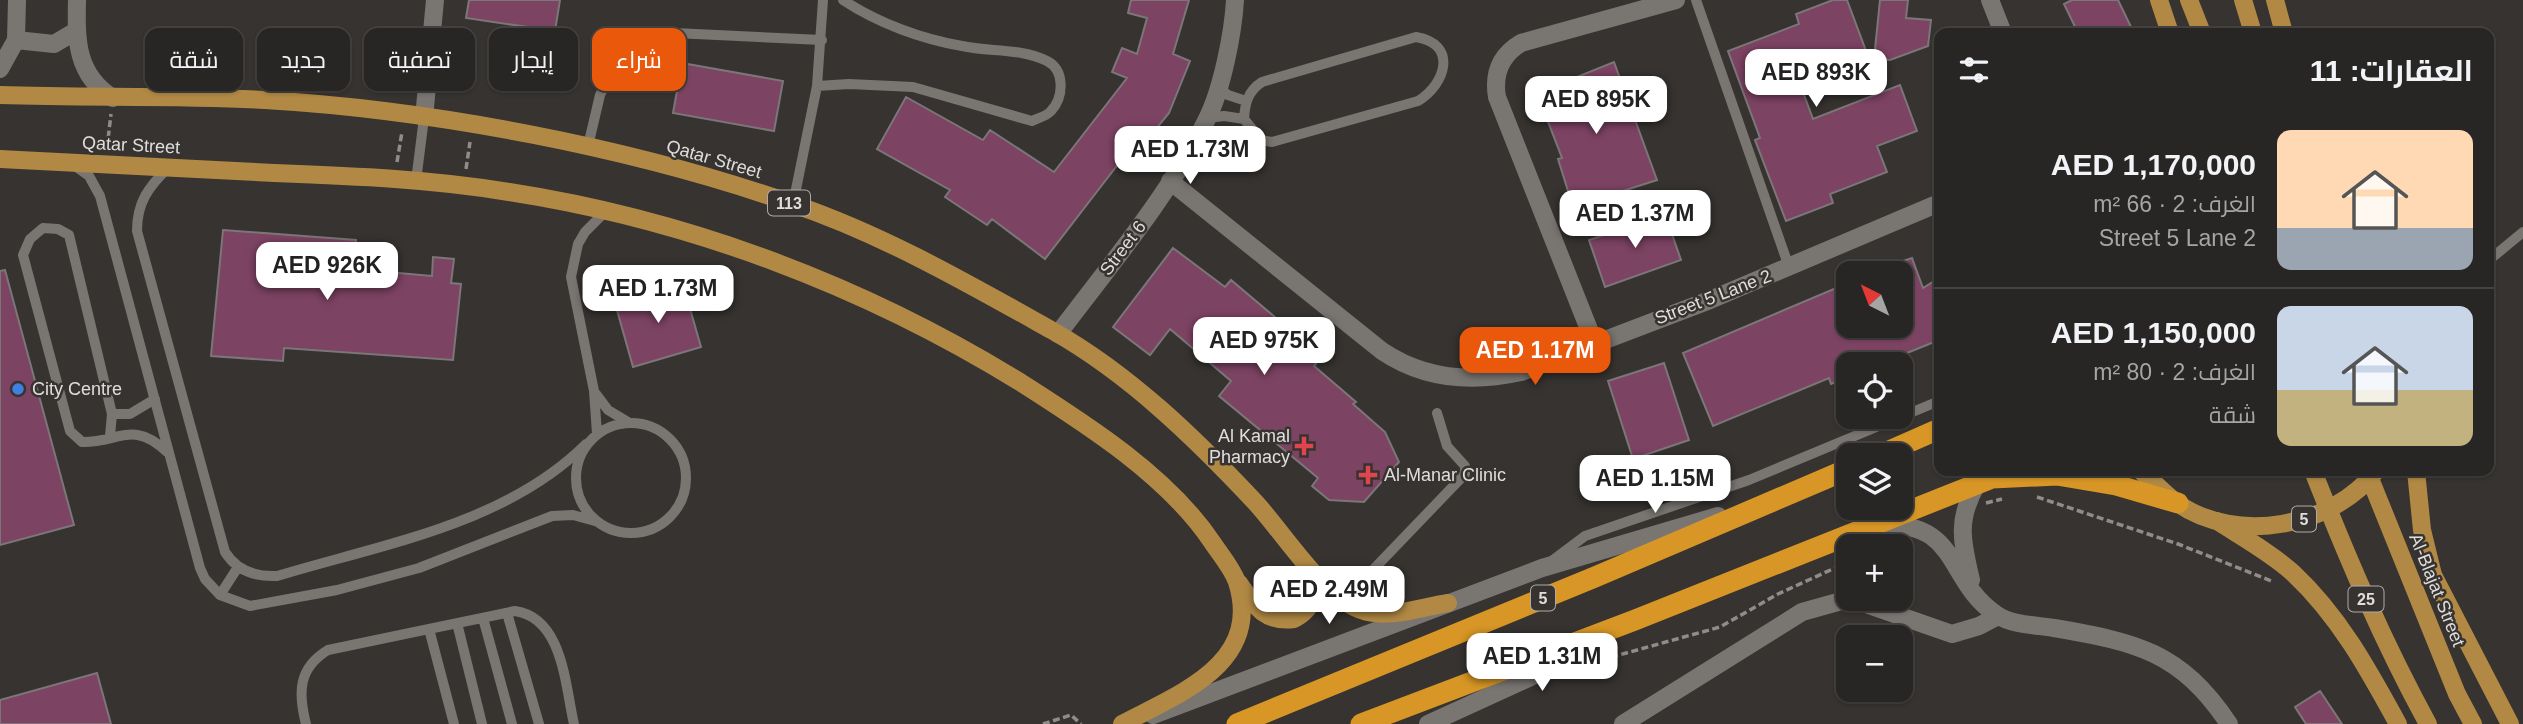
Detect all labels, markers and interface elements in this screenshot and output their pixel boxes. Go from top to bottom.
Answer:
chip: شقة [145,28,243,91]
chip: جديد [257,28,350,91]
chip: تصفية [364,28,475,91]
chip: إيجار [489,28,578,91]
chip: شراء [592,28,686,91]
pin: AED 893K [1744,50,1888,109]
icon: filters [1955,51,1993,89]
text: العقارات: 11 [2310,54,2473,87]
text: AED 893K [1761,59,1871,85]
pin: AED 895K [1524,76,1668,136]
text: AED 895K [1541,86,1651,112]
pin: AED 1.73M [1110,127,1270,186]
street label: Qatar Street [82,132,180,158]
street label: Qatar Street [664,136,764,182]
text: AED 1.73M [1131,136,1249,162]
text: AED 1,170,000 [2051,148,2256,181]
icon: home [2333,158,2417,242]
road number: 113 [768,190,810,216]
pin: AED 1.37M [1555,190,1715,250]
text: الغرف: 2 · 66 m² [2093,191,2256,217]
text: AED 1.37M [1576,200,1694,226]
street label: Street 6 [1096,217,1150,279]
text: Street 5 Lane 2 [2099,225,2256,251]
pin: AED 926K [255,243,399,302]
text: AED 926K [272,252,382,278]
north arrow [1836,261,1913,338]
map controls [1836,261,1913,702]
pin: AED 1.73M [578,266,738,325]
street label: Street 5 Lane 2 [1652,266,1774,328]
text: AED 1.73M [599,275,717,301]
text: AED 1,150,000 [2051,316,2256,349]
pin: AED 975K [1192,318,1336,377]
text: AED 975K [1209,327,1319,353]
pin: AED 1.17M [1455,328,1615,387]
icon: home [2333,334,2417,418]
text: AED 1.17M [1476,337,1594,363]
button: locate [1836,352,1913,429]
text: الغرف: 2 · 80 m² [2093,359,2256,385]
place label: City Centre [32,379,122,399]
marker: City Centre [10,381,26,397]
text: شقة [2209,402,2256,428]
place label: Al Kamal Pharmacy [1209,426,1290,467]
marker: Al Kamal Pharmacy [1296,438,1312,454]
button: layers [1836,443,1913,520]
pin: AED 1.15M [1575,456,1735,515]
marker: Al-Manar Clinic [1358,465,1378,485]
place label: Al-Manar Clinic [1384,465,1506,485]
text: AED 1.15M [1596,465,1714,491]
road number: 5 [2292,506,2316,532]
street label: Al-Blajat Street [2405,531,2469,649]
button: + [1836,534,1913,611]
pin: AED 2.49M [1249,566,1409,626]
text: AED 2.49M [1270,576,1388,602]
road number: 5 [1531,586,1555,610]
road number: 25 [2348,586,2384,612]
button: − [1836,625,1913,702]
pin: AED 1.31M [1462,634,1622,693]
text: AED 1.31M [1483,643,1601,669]

